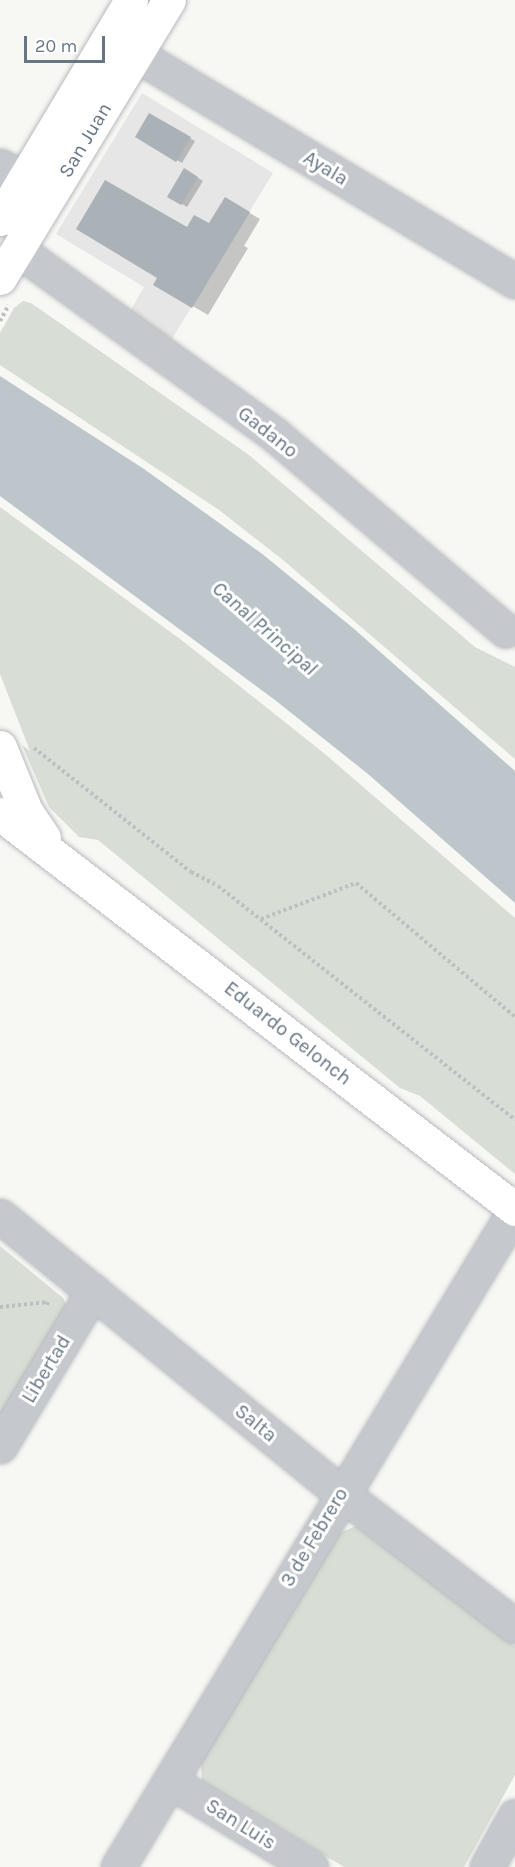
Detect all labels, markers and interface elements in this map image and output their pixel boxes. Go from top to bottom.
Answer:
scale bar [27,24,108,62]
text: 20 m [35,35,77,57]
street label: San Juan [53,98,117,182]
street label: Ayala [299,145,353,191]
street label: Gadano [233,401,303,463]
water label: Canal Principal [207,575,323,681]
street label: Eduardo Gelonch [219,976,357,1090]
street label: Libertad [16,1331,76,1407]
street label: Salta [230,1399,282,1447]
street label: 3 de Febrero [275,1483,353,1591]
street label: San Luis [202,1793,280,1855]

